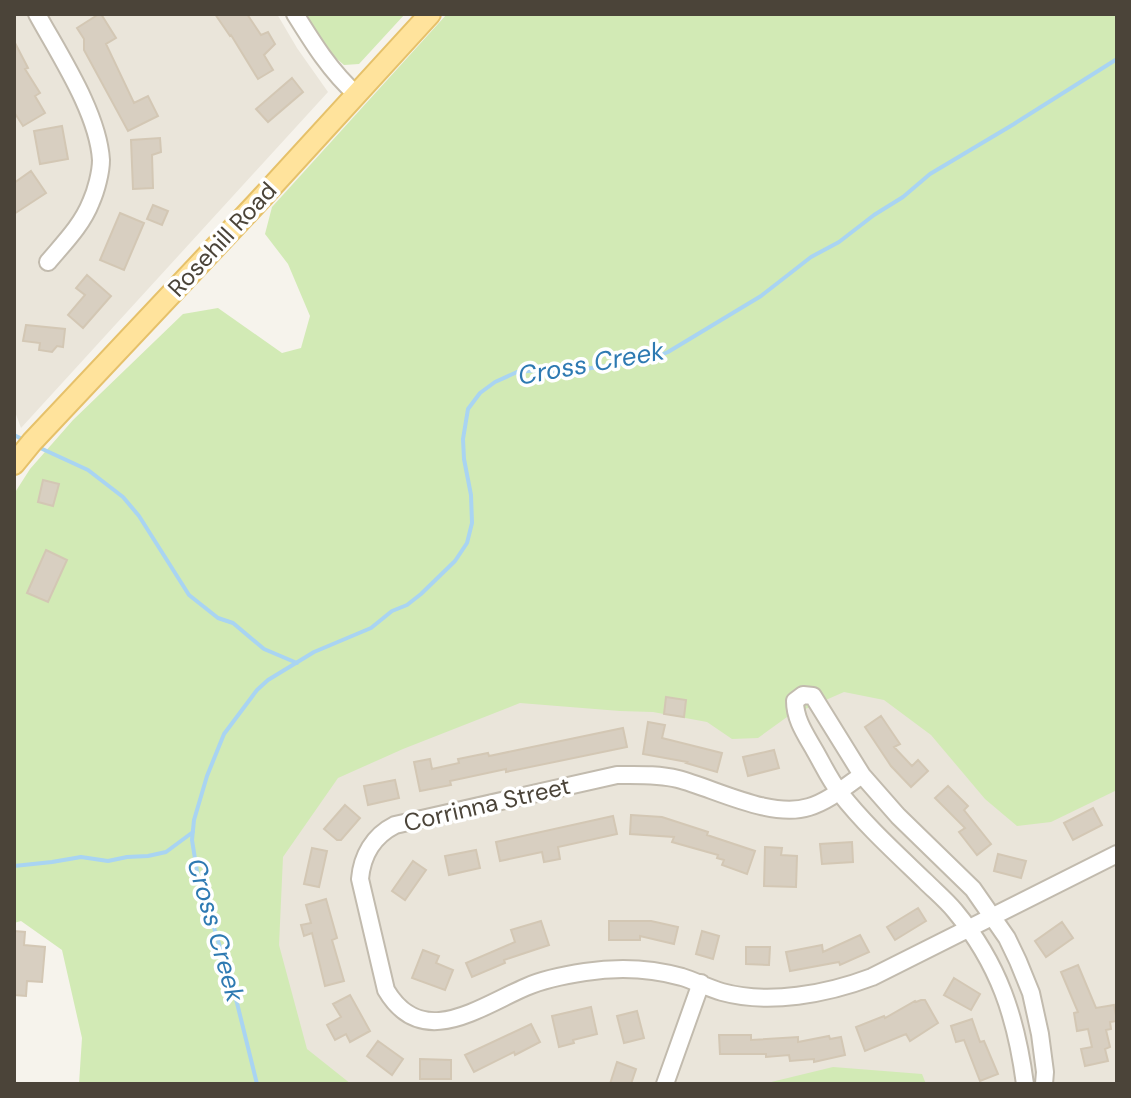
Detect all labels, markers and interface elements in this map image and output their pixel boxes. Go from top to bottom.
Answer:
street label: Rosehill Road [161,175,283,303]
water label: Cross Creek [515,333,667,393]
street label: Corrinna Street [401,770,573,838]
water label: Cross Creek [179,854,253,1006]

